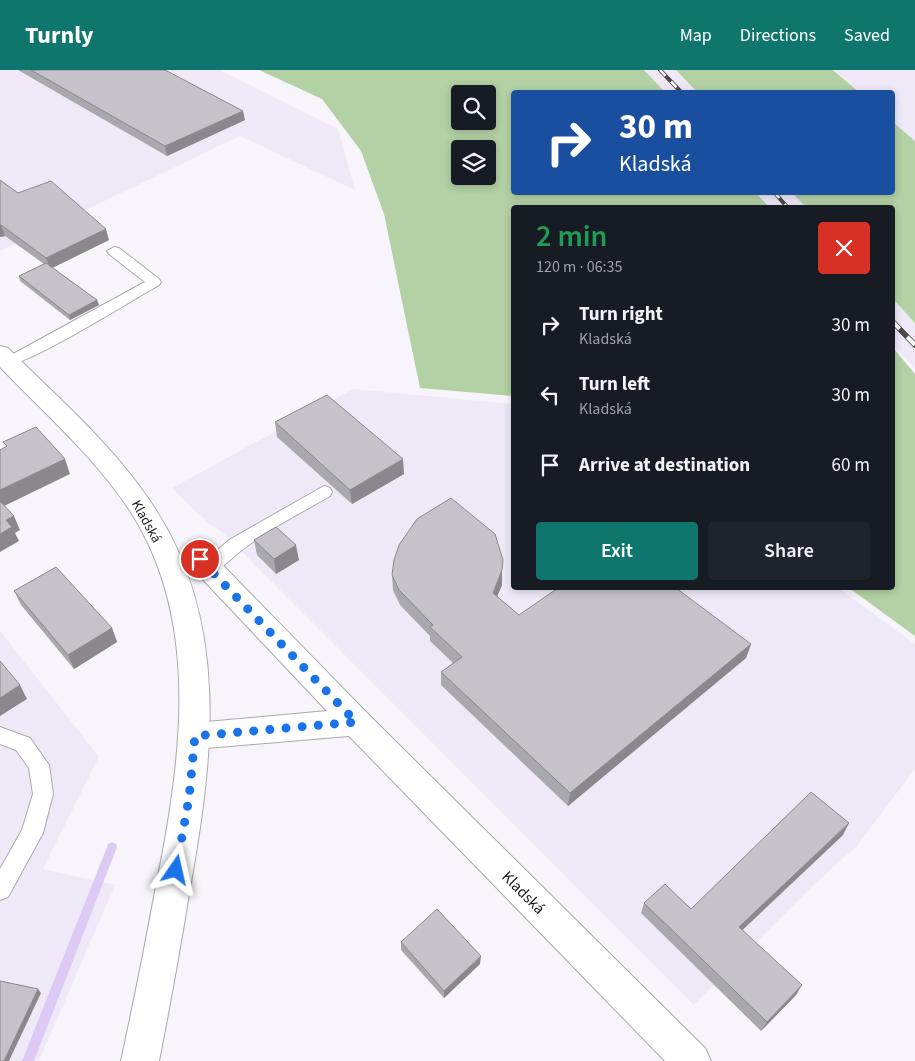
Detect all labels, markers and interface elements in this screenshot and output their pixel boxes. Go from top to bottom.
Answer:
text: Turnly [25,18,94,53]
text: Map [680,23,712,48]
text: Directions [740,23,816,48]
text: Saved [844,23,890,48]
map controls [451,85,496,185]
button: search [451,85,496,130]
text: 30 m [619,102,693,152]
icon: right [536,110,601,175]
button: layers [451,140,496,185]
text: Kladská [619,148,692,180]
text: 2 min [536,215,607,258]
button: close [818,222,870,274]
text: 120 m · 06:35 [536,256,623,278]
text: Turn right [579,301,663,328]
icon: right [536,311,564,339]
text: 30 m [832,312,870,339]
text: Kladská [579,328,632,350]
text: Turn left [579,371,650,398]
icon: left [536,381,564,409]
text: 30 m [832,382,870,409]
text: Kladská [579,398,632,420]
icon: arrive [536,451,564,479]
text: Arrive at destination [579,452,750,479]
text: 60 m [832,452,870,479]
street label: Kladská [126,496,166,547]
button: Exit [536,522,698,580]
button: Share [708,522,870,580]
pin [179,538,221,580]
icon: arrive [186,545,214,573]
position arrow [149,843,201,895]
street label: Kladská [497,866,550,919]

